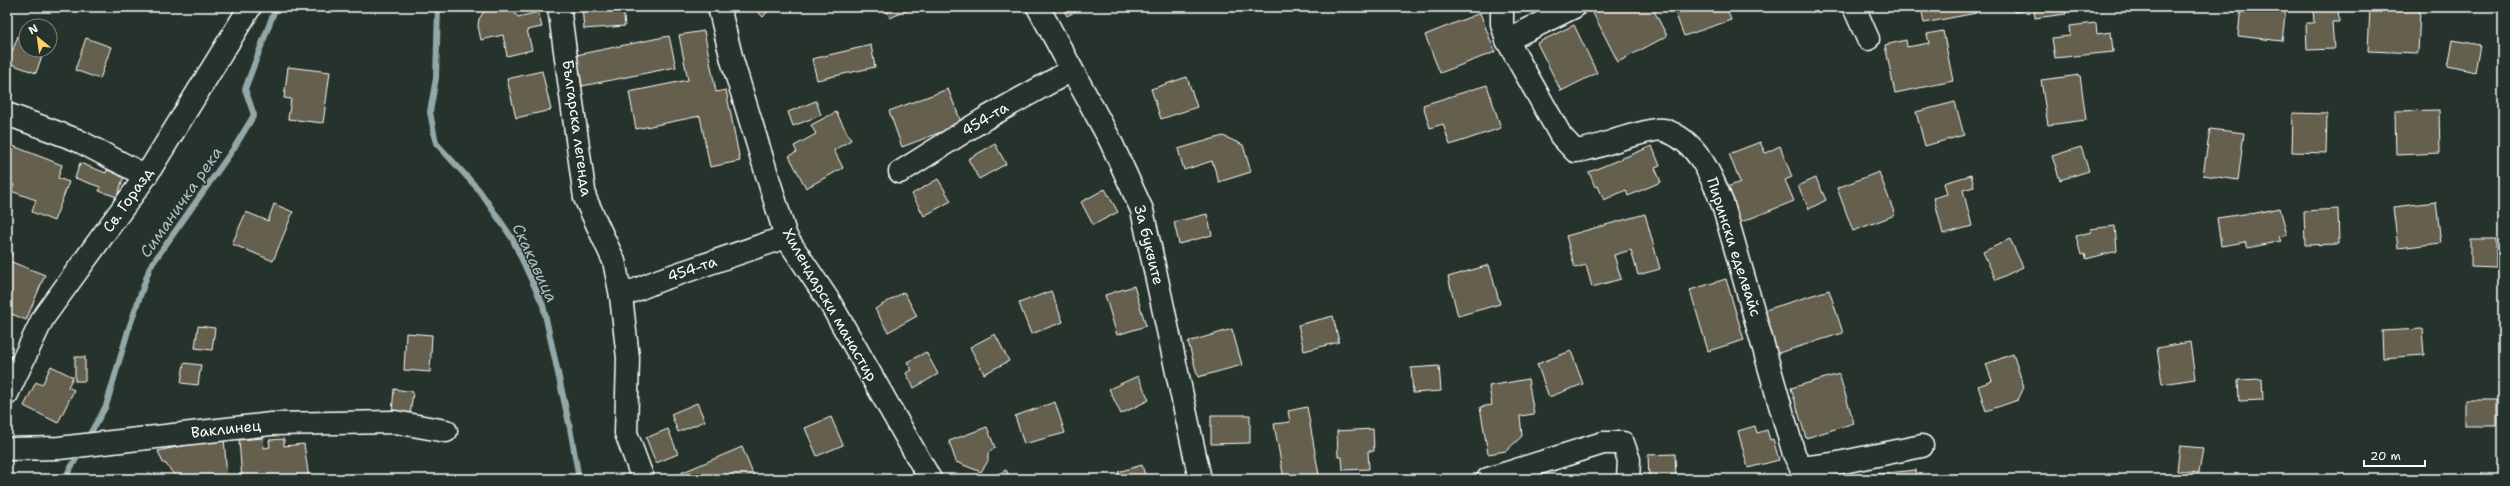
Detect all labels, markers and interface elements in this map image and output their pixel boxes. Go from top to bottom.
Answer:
north arrow [18,18,58,58]
text: N [26,21,41,38]
street label: Българска легенда [558,58,597,198]
street label: 454-та [958,97,1013,141]
water label: Симаничка река [135,142,227,262]
street label: Св. Горазд [98,163,158,236]
street label: Пирински еделвайс [1702,175,1766,319]
street label: За буквите [1129,203,1169,287]
water label: Скакавица [508,220,563,306]
street label: Хилендарски манастир [778,225,882,385]
street label: 454-та [665,251,720,287]
street label: Ваклинец [190,415,262,443]
scale bar [2364,442,2425,468]
text: 20 m [2370,448,2401,464]

